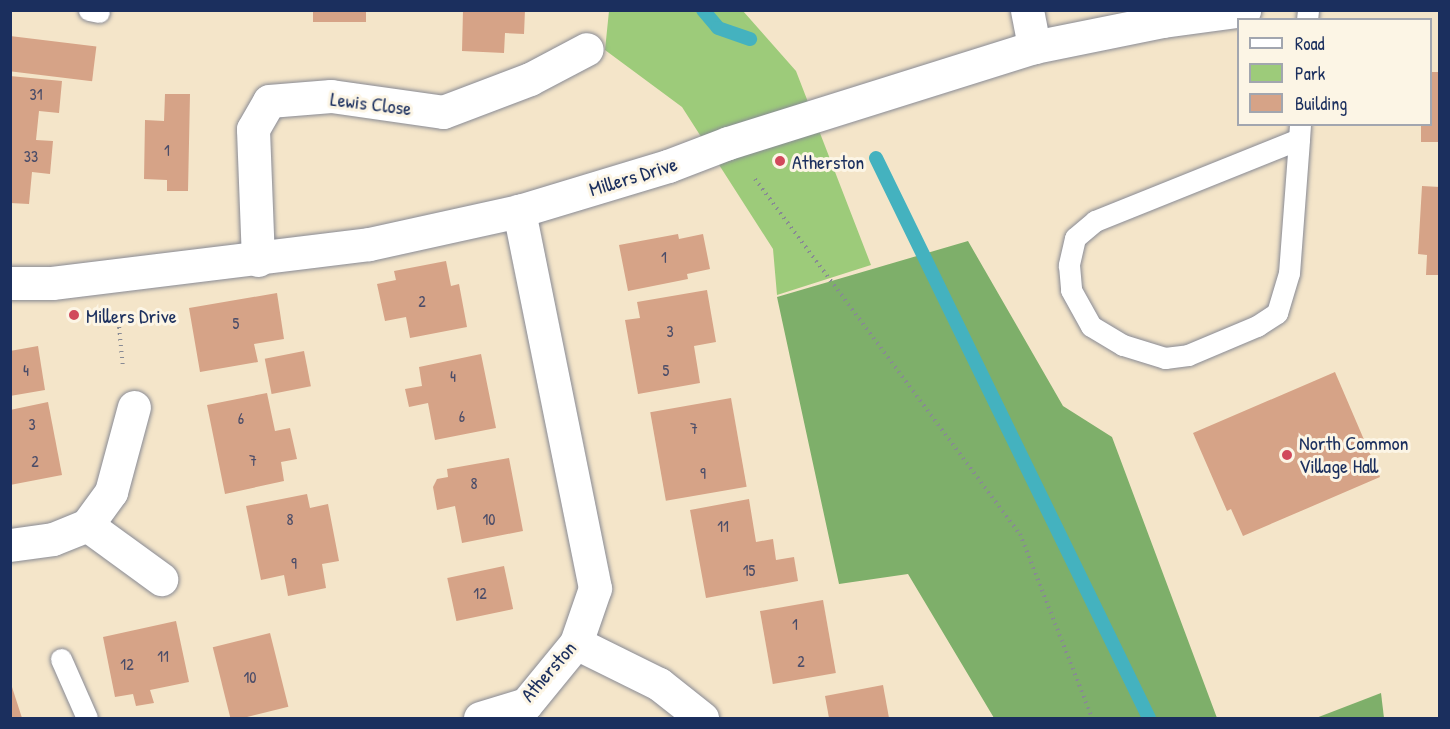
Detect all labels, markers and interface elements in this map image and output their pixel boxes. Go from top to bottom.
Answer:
legend [1237,18,1432,126]
text: Road [1295,31,1325,56]
text: Park [1295,61,1325,86]
house number: 31 [30,84,42,104]
street label: Lewis Close [329,86,413,120]
text: Building [1295,91,1347,116]
house number: 1 [164,140,170,160]
house number: 33 [24,146,38,166]
place label: Atherston [792,149,864,173]
street label: Millers Drive [586,151,680,201]
marker: Atherston [773,154,787,168]
house number: 1 [661,247,667,267]
house number: 2 [418,291,426,311]
place label: Millers Drive [86,303,177,327]
marker: Millers Drive [67,308,81,322]
house number: 5 [233,313,239,333]
house number: 3 [666,321,674,341]
house number: 4 [23,360,29,380]
house number: 5 [663,360,669,380]
house number: 4 [450,366,456,386]
house number: 6 [459,406,465,426]
house number: 6 [238,408,244,428]
house number: 3 [28,414,36,434]
house number: 7 [690,418,698,438]
place label: North Common Village Hall [1299,431,1409,478]
marker: North Common Village Hall [1280,448,1294,462]
house number: 7 [249,450,257,470]
house number: 2 [31,451,39,471]
house number: 9 [700,463,706,483]
house number: 8 [471,473,477,493]
house number: 8 [287,509,293,529]
house number: 10 [483,509,495,529]
house number: 11 [717,516,729,536]
house number: 9 [291,553,297,573]
house number: 15 [743,560,755,580]
house number: 12 [473,583,487,603]
house number: 1 [792,614,798,634]
street label: Atherston [515,636,581,706]
house number: 11 [157,646,169,666]
house number: 2 [797,651,805,671]
house number: 12 [120,654,134,674]
house number: 10 [244,667,256,687]

